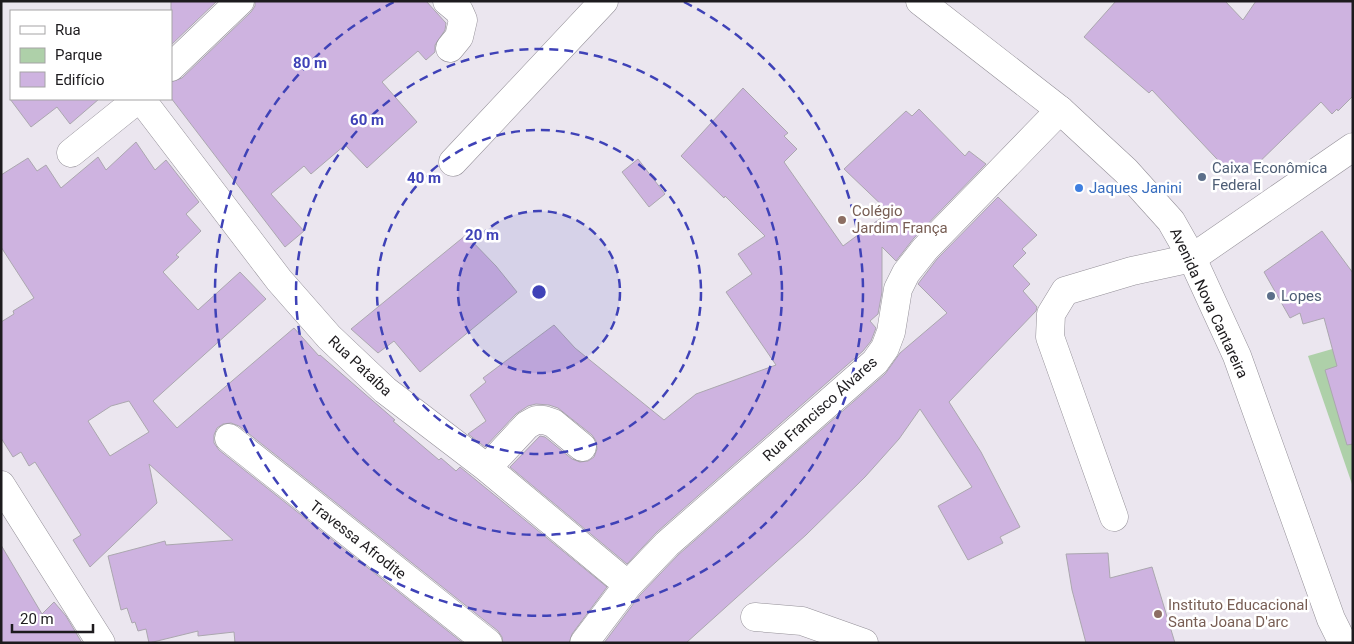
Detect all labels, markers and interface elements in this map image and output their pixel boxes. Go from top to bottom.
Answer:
legend [10,10,172,100]
text: Rua [55,21,81,39]
text: Parque [55,46,102,64]
text: 80 m [293,54,327,72]
text: Edifício [55,71,104,89]
text: 60 m [350,111,384,129]
place label: Caixa Econômica Federal [1212,159,1327,194]
text: 40 m [407,169,441,187]
marker: Caixa Econômica Federal [1196,171,1208,183]
place label: Jaques Janini [1089,179,1182,197]
marker: Jaques Janini [1073,182,1085,194]
place label: Colégio Jardim França [852,202,948,237]
marker: Colégio Jardim França [836,214,848,226]
street label: Avenida Nova Cantareira [1166,225,1252,381]
text: 20 m [465,226,499,244]
centre of rings [530,283,548,301]
place label: Lopes [1281,287,1322,305]
marker: Lopes [1265,290,1277,302]
street label: Rua Pataíba [324,332,396,400]
street label: Rua Francisco Álvares [759,353,881,465]
street label: Travessa Afrodite [306,497,410,583]
place label: Instituto Educacional Santa Joana D'arc [1168,596,1308,631]
scale bar [12,602,94,634]
marker: Instituto Educacional Santa Joana D'arc [1152,608,1164,620]
text: 20 m [20,610,54,628]

